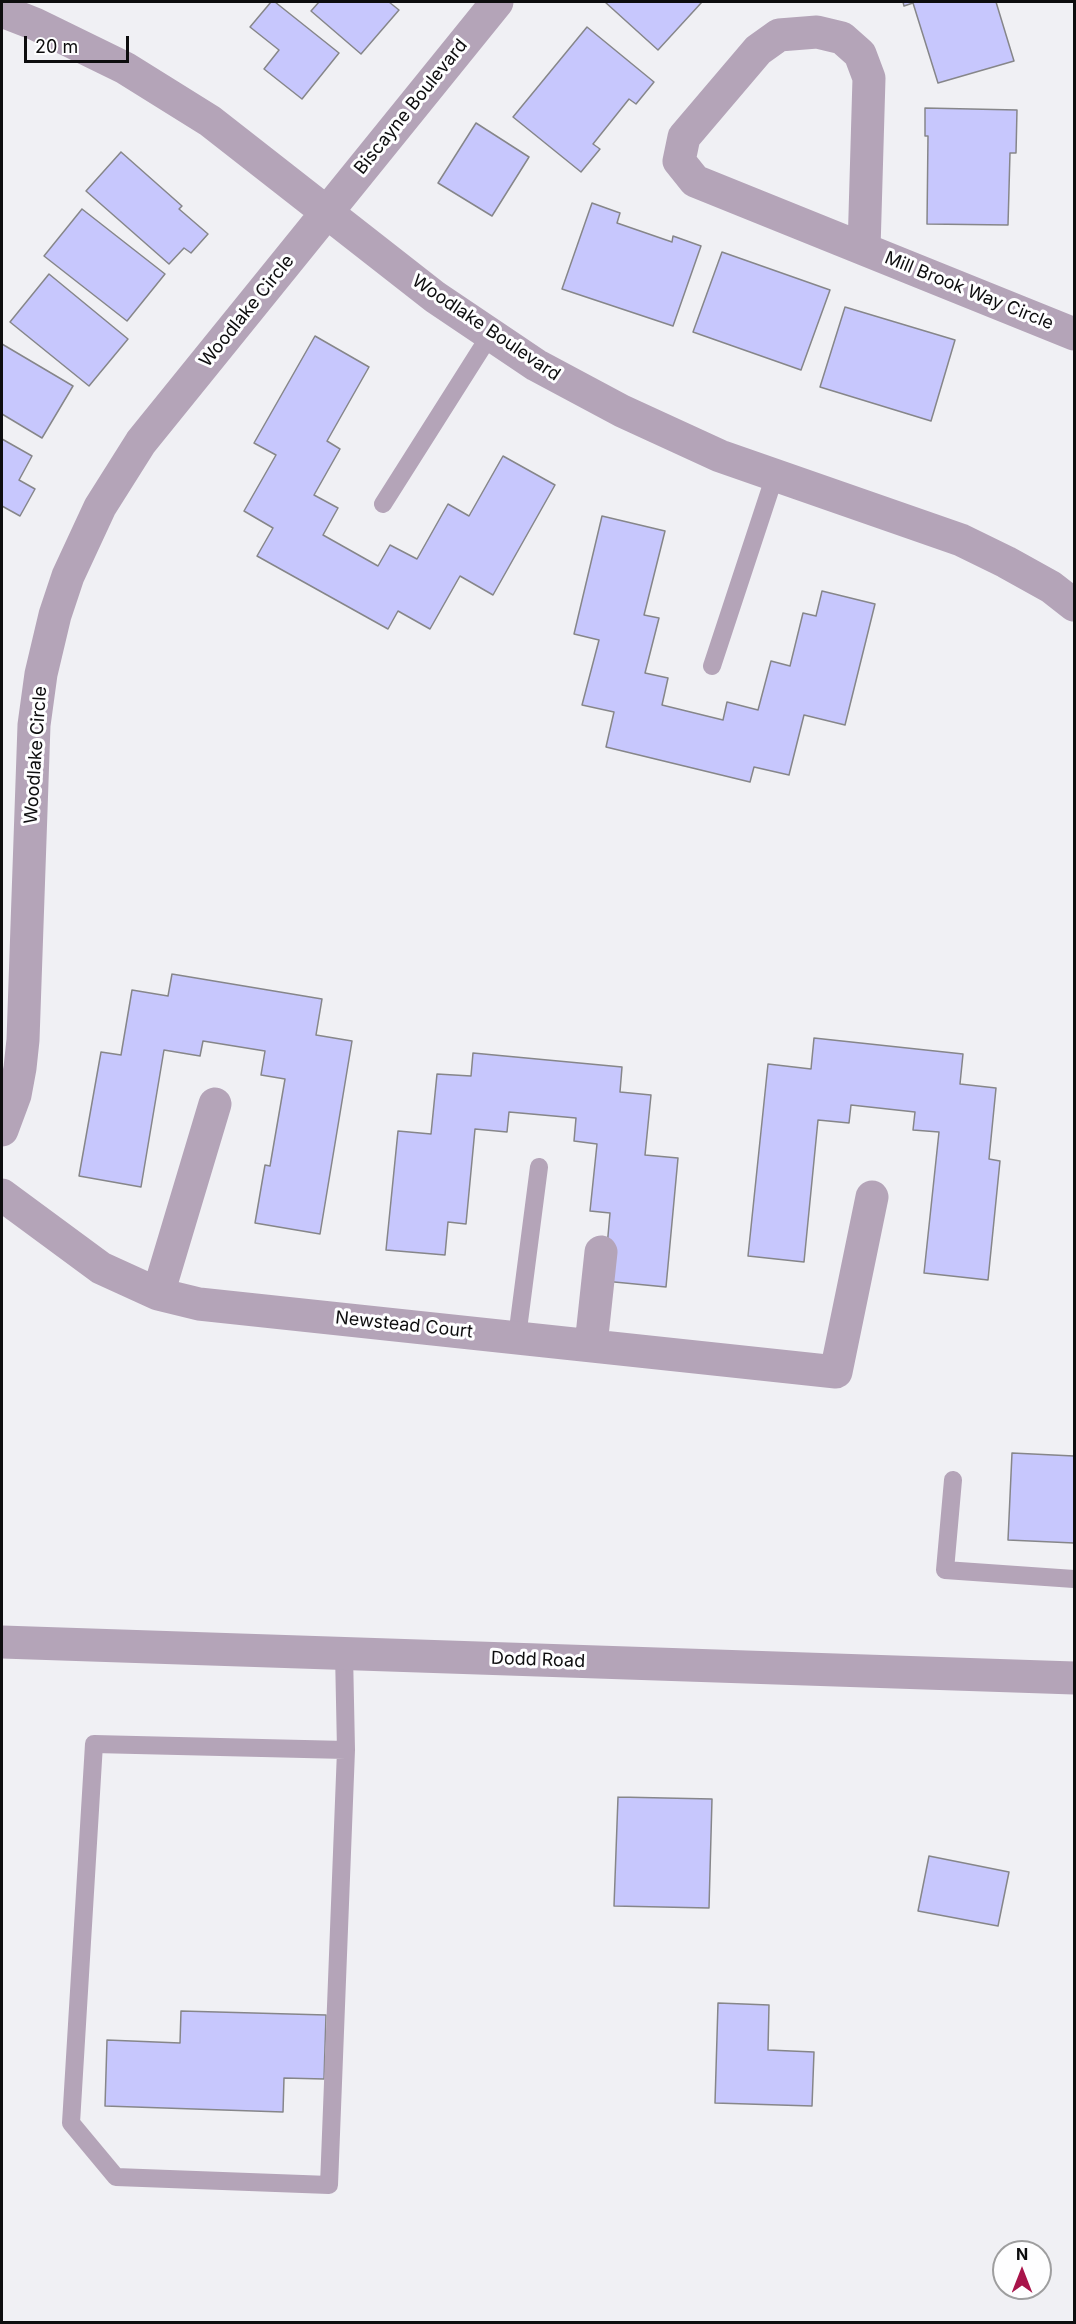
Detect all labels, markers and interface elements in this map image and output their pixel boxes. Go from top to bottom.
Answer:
scale bar [27,24,132,62]
street label: Biscayne Boulevard [350,35,472,179]
text: 20 m [35,36,78,57]
street label: Mill Brook Way Circle [881,247,1057,335]
street label: Woodlake Circle [195,251,299,371]
street label: Woodlake Boulevard [408,270,564,386]
street label: Woodlake Circle [20,685,52,825]
street label: Newstead Court [334,1307,474,1343]
street label: Dodd Road [490,1648,586,1672]
north arrow [992,2240,1052,2300]
text: N [1016,2244,1028,2264]

